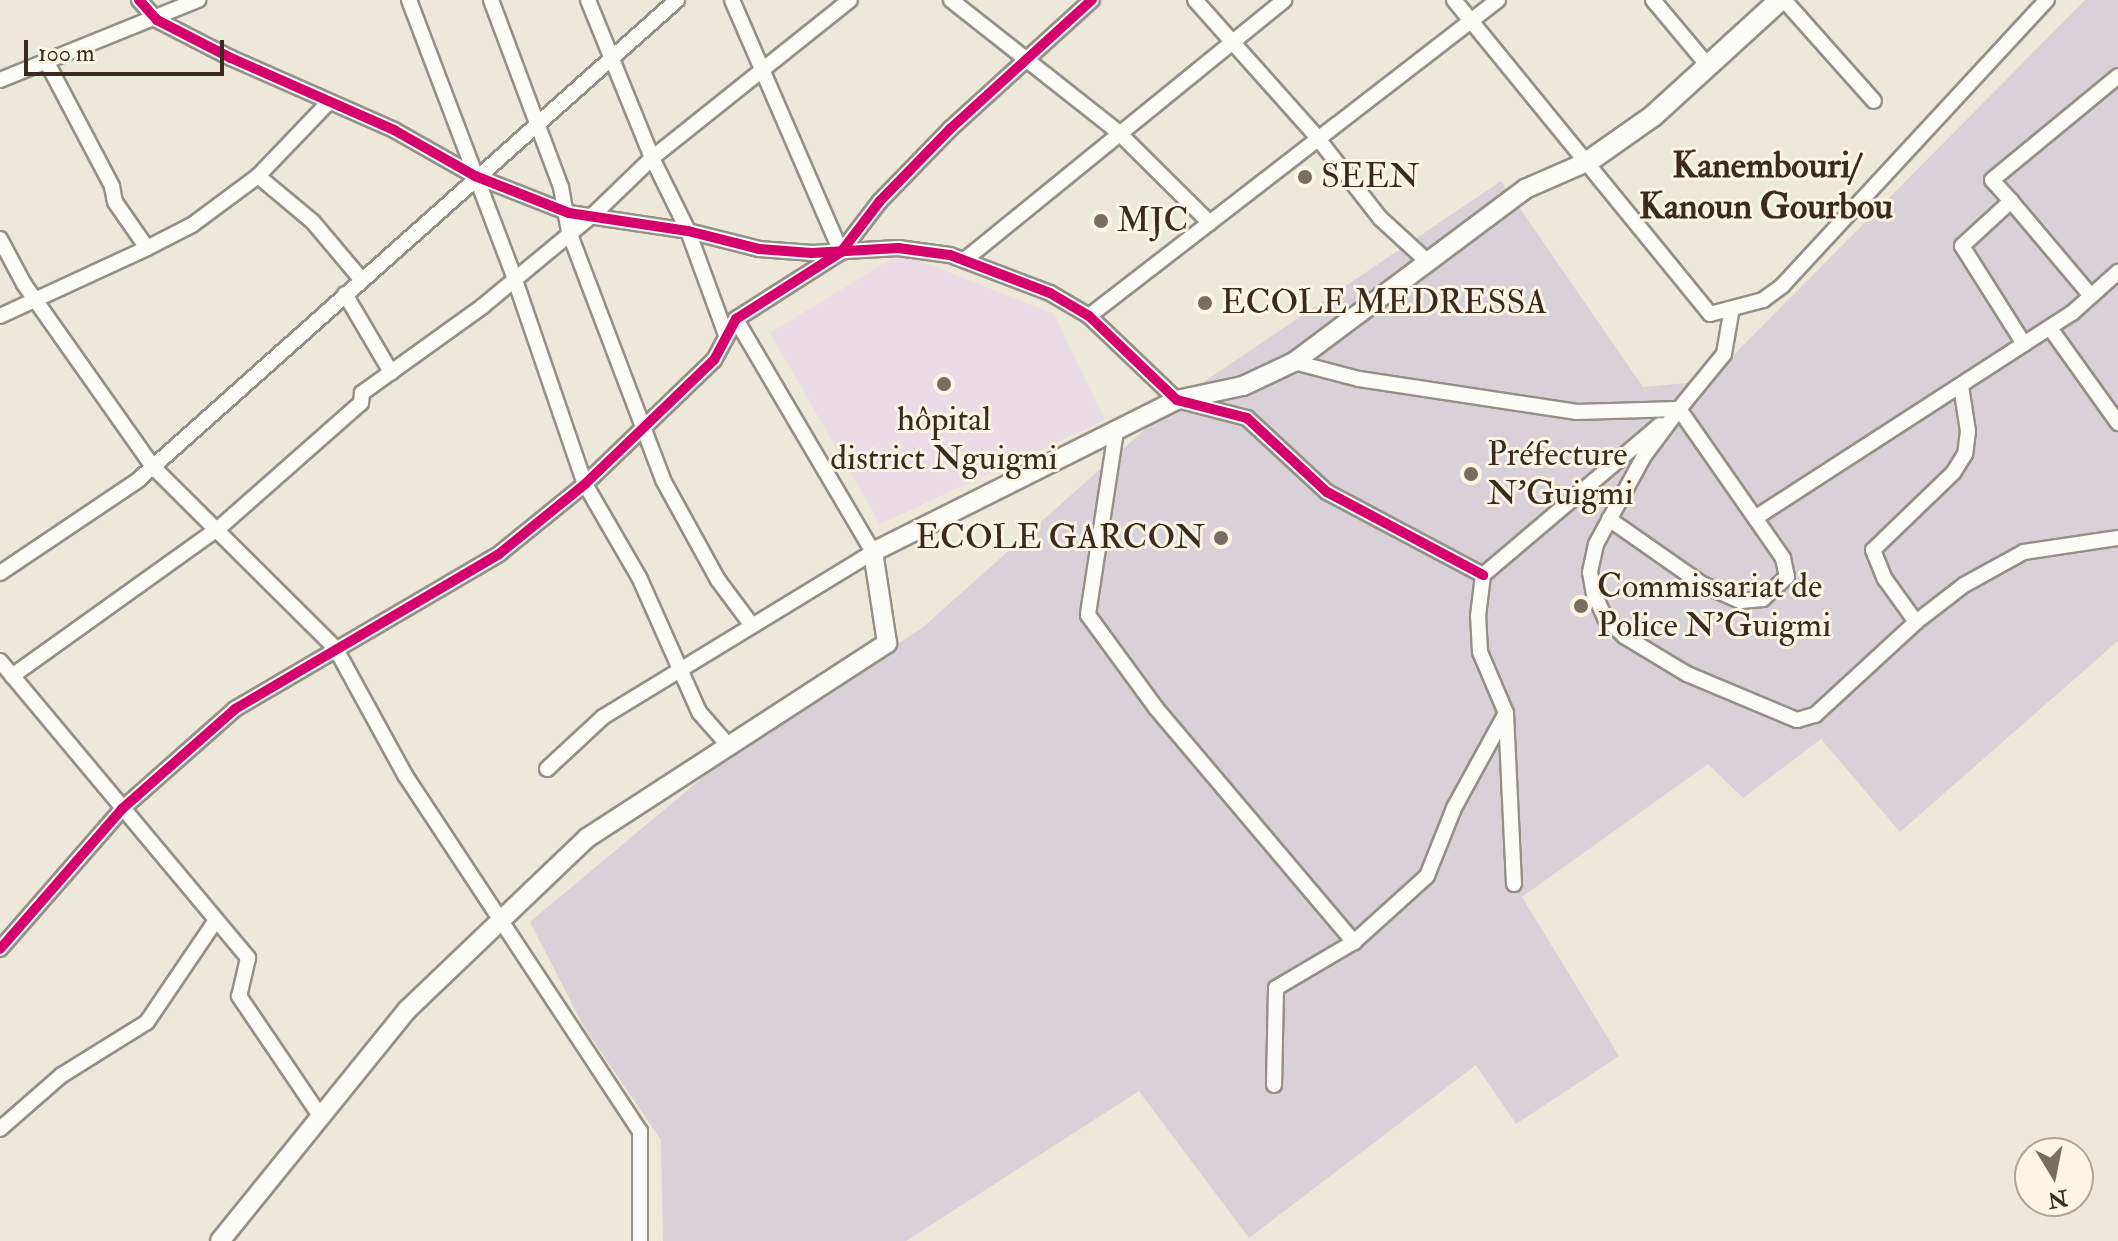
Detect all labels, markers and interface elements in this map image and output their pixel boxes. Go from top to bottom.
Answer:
scale bar [28,24,228,74]
text: 100 m [38,38,95,69]
district label: Kanembouri/ Kanoun Gourbou [1639,143,1893,228]
place label: SEEN [1321,157,1419,197]
marker: SEEN [1296,168,1314,186]
place label: MJC [1117,201,1188,241]
marker: MJC [1092,212,1110,230]
place label: ECOLE MEDRESSA [1221,283,1547,323]
marker: ECOLE MEDRESSA [1196,294,1214,312]
marker: hôpital district Nguigmi [933,373,955,395]
place label: hôpital district Nguigmi [830,399,1058,478]
place label: Préfecture N'Guigmi [1487,434,1633,514]
marker: Préfecture N'Guigmi [1462,465,1480,483]
place label: ECOLE GARCON [916,518,1205,558]
marker: ECOLE GARCON [1212,529,1230,547]
place label: Commissariat de Police N'Guigmi [1597,566,1831,646]
marker: Commissariat de Police N'Guigmi [1572,597,1590,615]
north arrow [2014,1137,2094,1217]
text: N [2046,1183,2070,1214]

